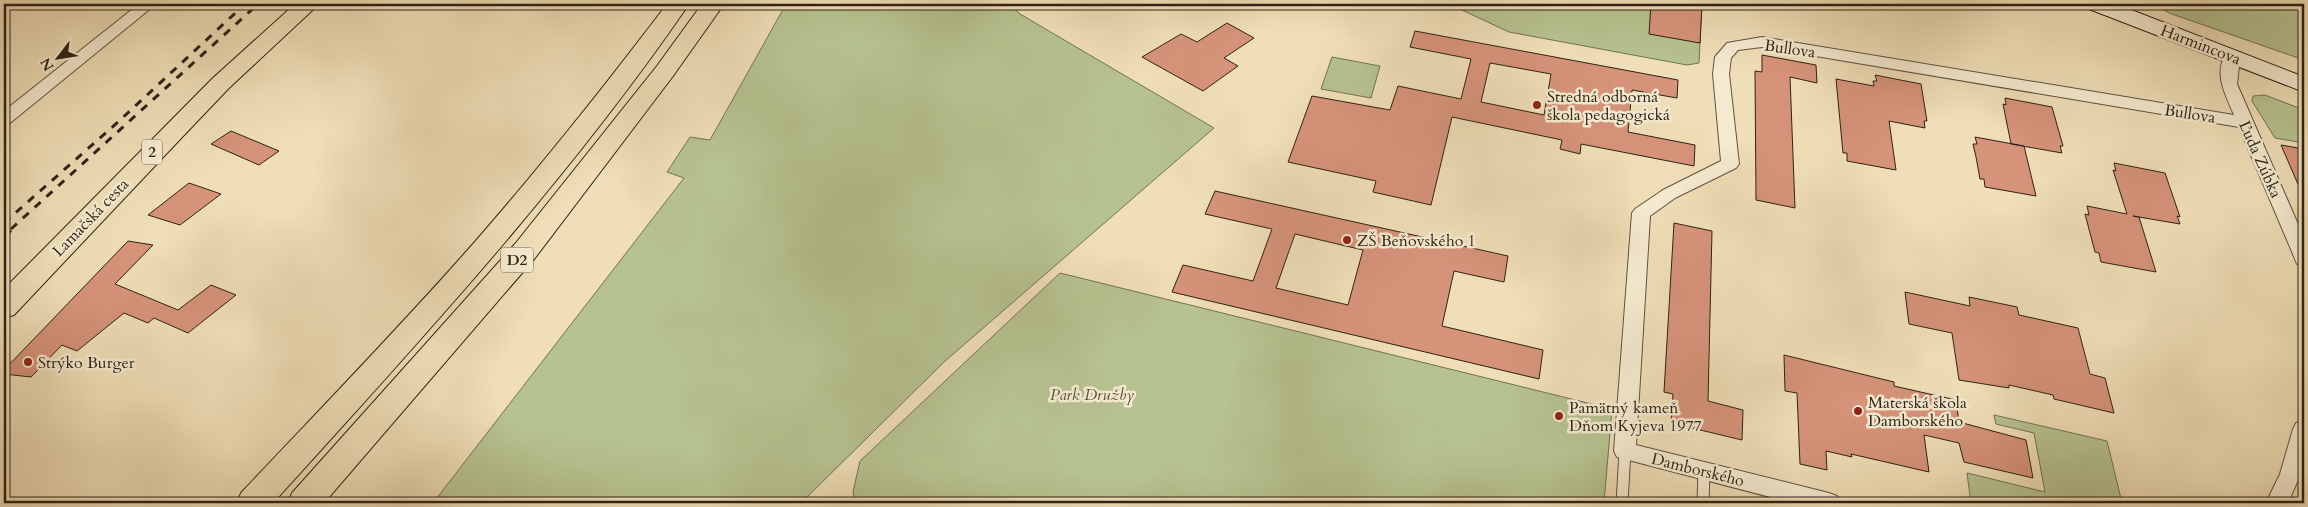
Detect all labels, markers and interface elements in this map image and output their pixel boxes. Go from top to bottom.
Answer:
street label: Harmincova [2157,20,2244,70]
north arrow [32,32,82,82]
street label: Bullova [1763,35,1817,63]
text: N [36,54,59,75]
place label: Stredná odborná škola pedagogická [1547,86,1670,126]
marker: Stredná odborná škola pedagogická [1531,99,1543,111]
street label: Bullova [2163,99,2217,129]
street label: Ľuda Zúbka [2233,117,2287,202]
road number: 2 [142,140,162,164]
street label: Lamačská cesta [48,174,134,262]
place label: ZŠ Beňovského 1 [1357,230,1476,252]
marker: ZŠ Beňovského 1 [1341,234,1353,246]
road number: D2 [501,248,533,272]
place label: Strýko Burger [38,352,135,374]
marker: Strýko Burger [22,356,34,368]
park label: Park Družby [1050,384,1134,406]
place label: Materská škola Damborského [1868,392,1967,432]
place label: Pamätný kameň Dňom Kyjeva 1977 [1569,397,1702,437]
marker: Materská škola Damborského [1852,405,1864,417]
marker: Pamätný kameň Dňom Kyjeva 1977 [1553,410,1565,422]
street label: Damborského [1649,448,1747,492]

